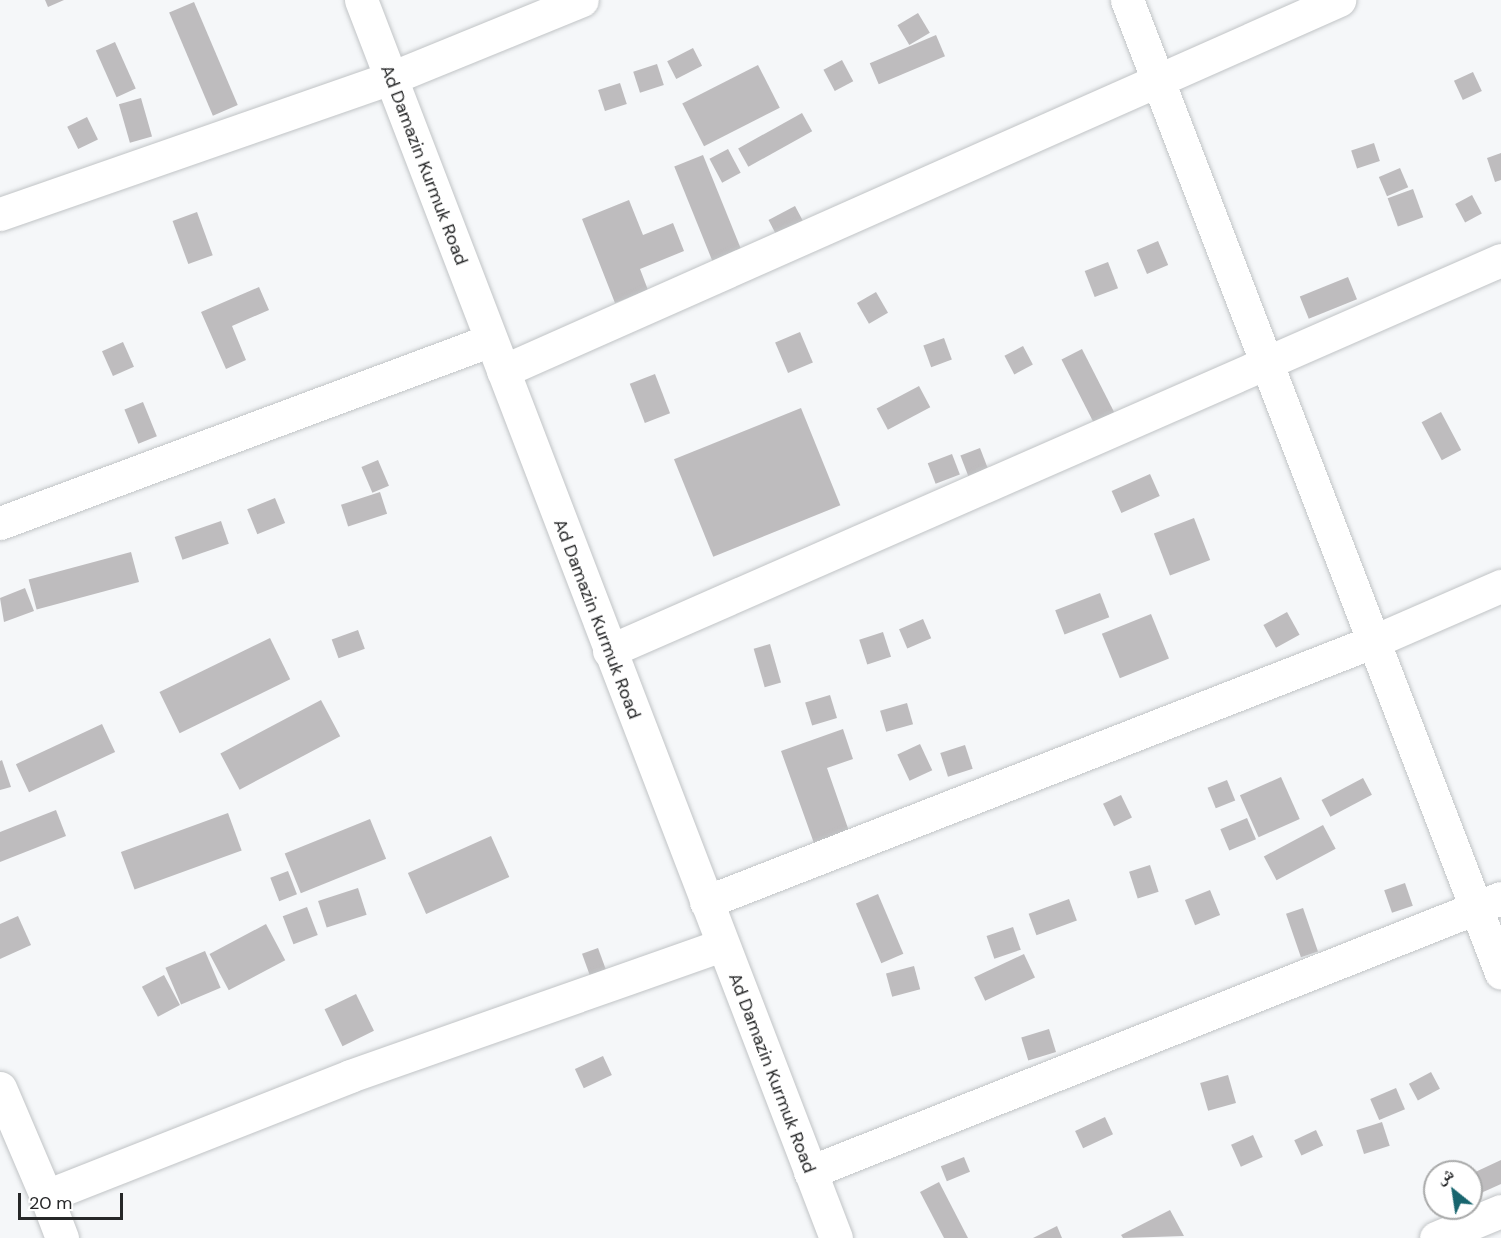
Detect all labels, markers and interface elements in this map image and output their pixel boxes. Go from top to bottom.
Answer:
street label: Ad Damazin Kurmuk Road [376,62,472,268]
street label: Ad Damazin Kurmuk Road [549,516,645,722]
street label: Ad Damazin Kurmuk Road [724,970,820,1176]
north arrow [1423,1160,1483,1220]
text: ش [1432,1162,1457,1189]
scale bar [21,1181,126,1219]
text: 20 m [29,1191,72,1215]

